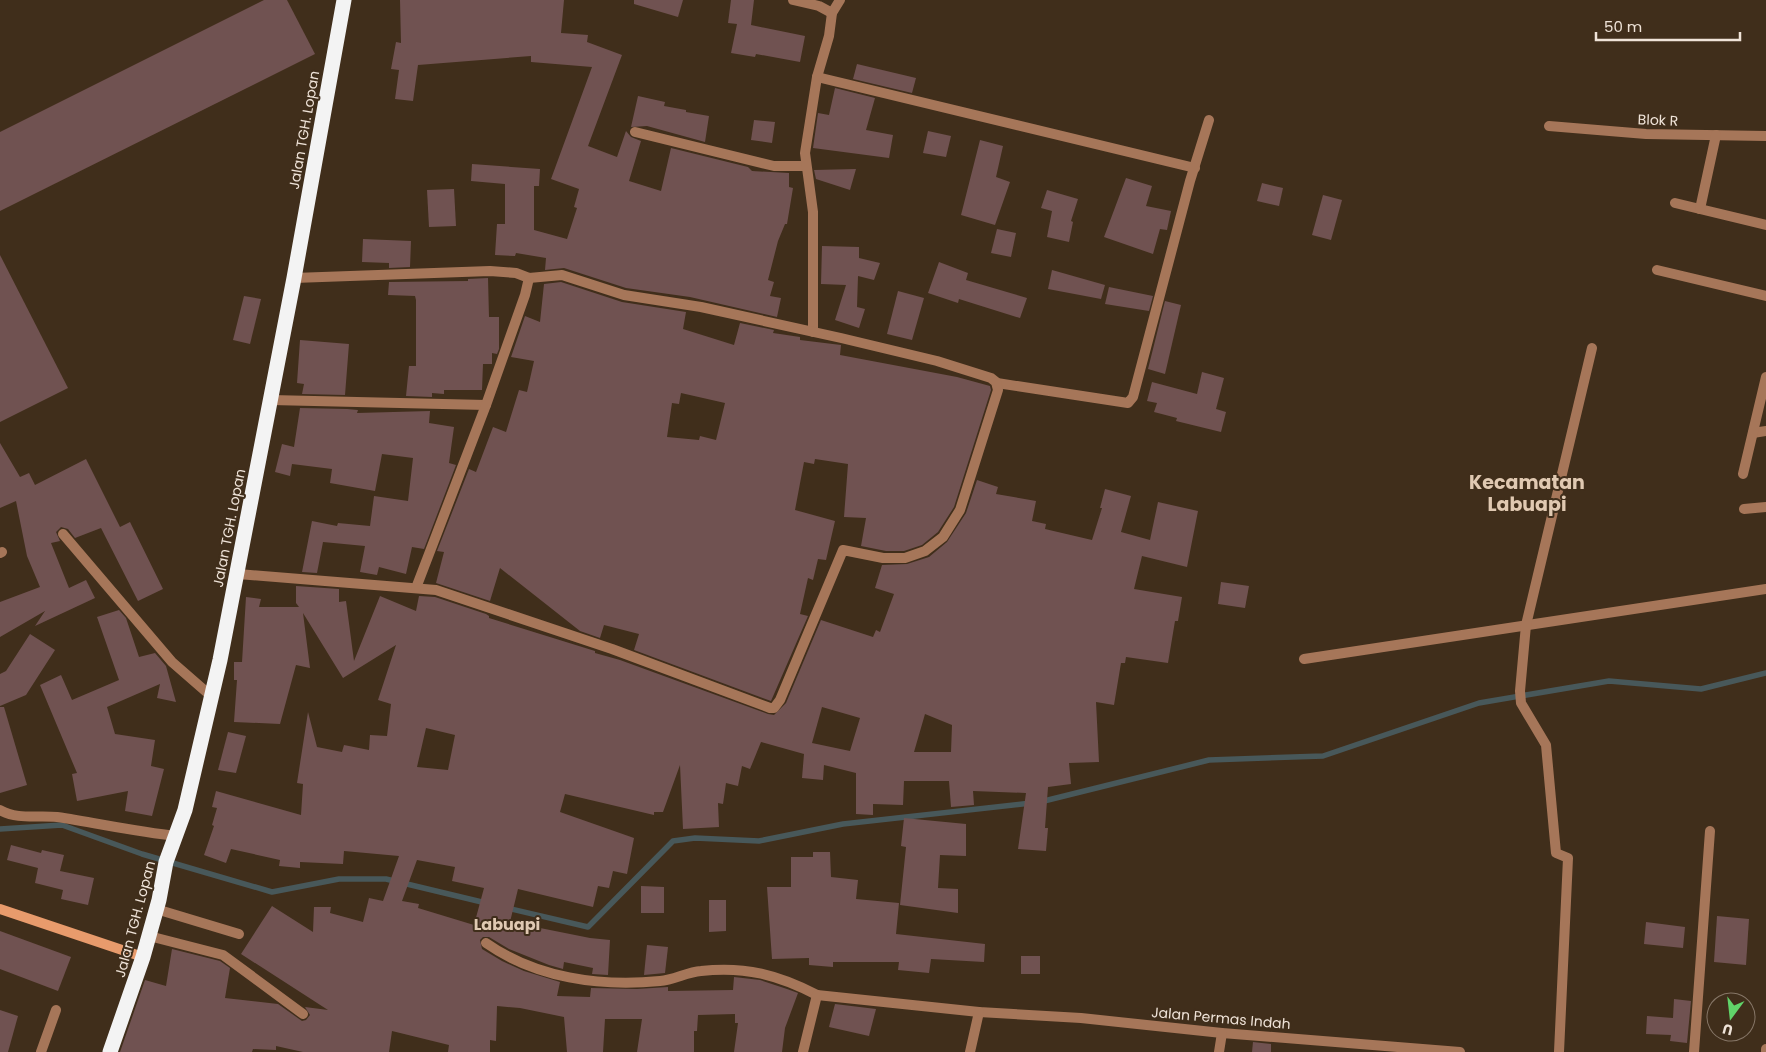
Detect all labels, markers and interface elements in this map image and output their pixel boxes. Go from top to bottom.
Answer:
scale bar [1596,10,1740,42]
text: 50 m [1604,16,1642,37]
street label: Jalan TGH. Lopan [284,69,324,191]
street label: Blok R [1637,109,1679,131]
street label: Jalan TGH. Lopan [208,467,250,589]
district label: Kecamatan Labuapi [1469,469,1585,518]
street label: Jalan TGH. Lopan [110,858,160,980]
district label: Labuapi [474,913,540,936]
north arrow [1706,992,1756,1042]
street label: Jalan Permas Indah [1151,1002,1291,1034]
text: U [1720,1019,1735,1040]

